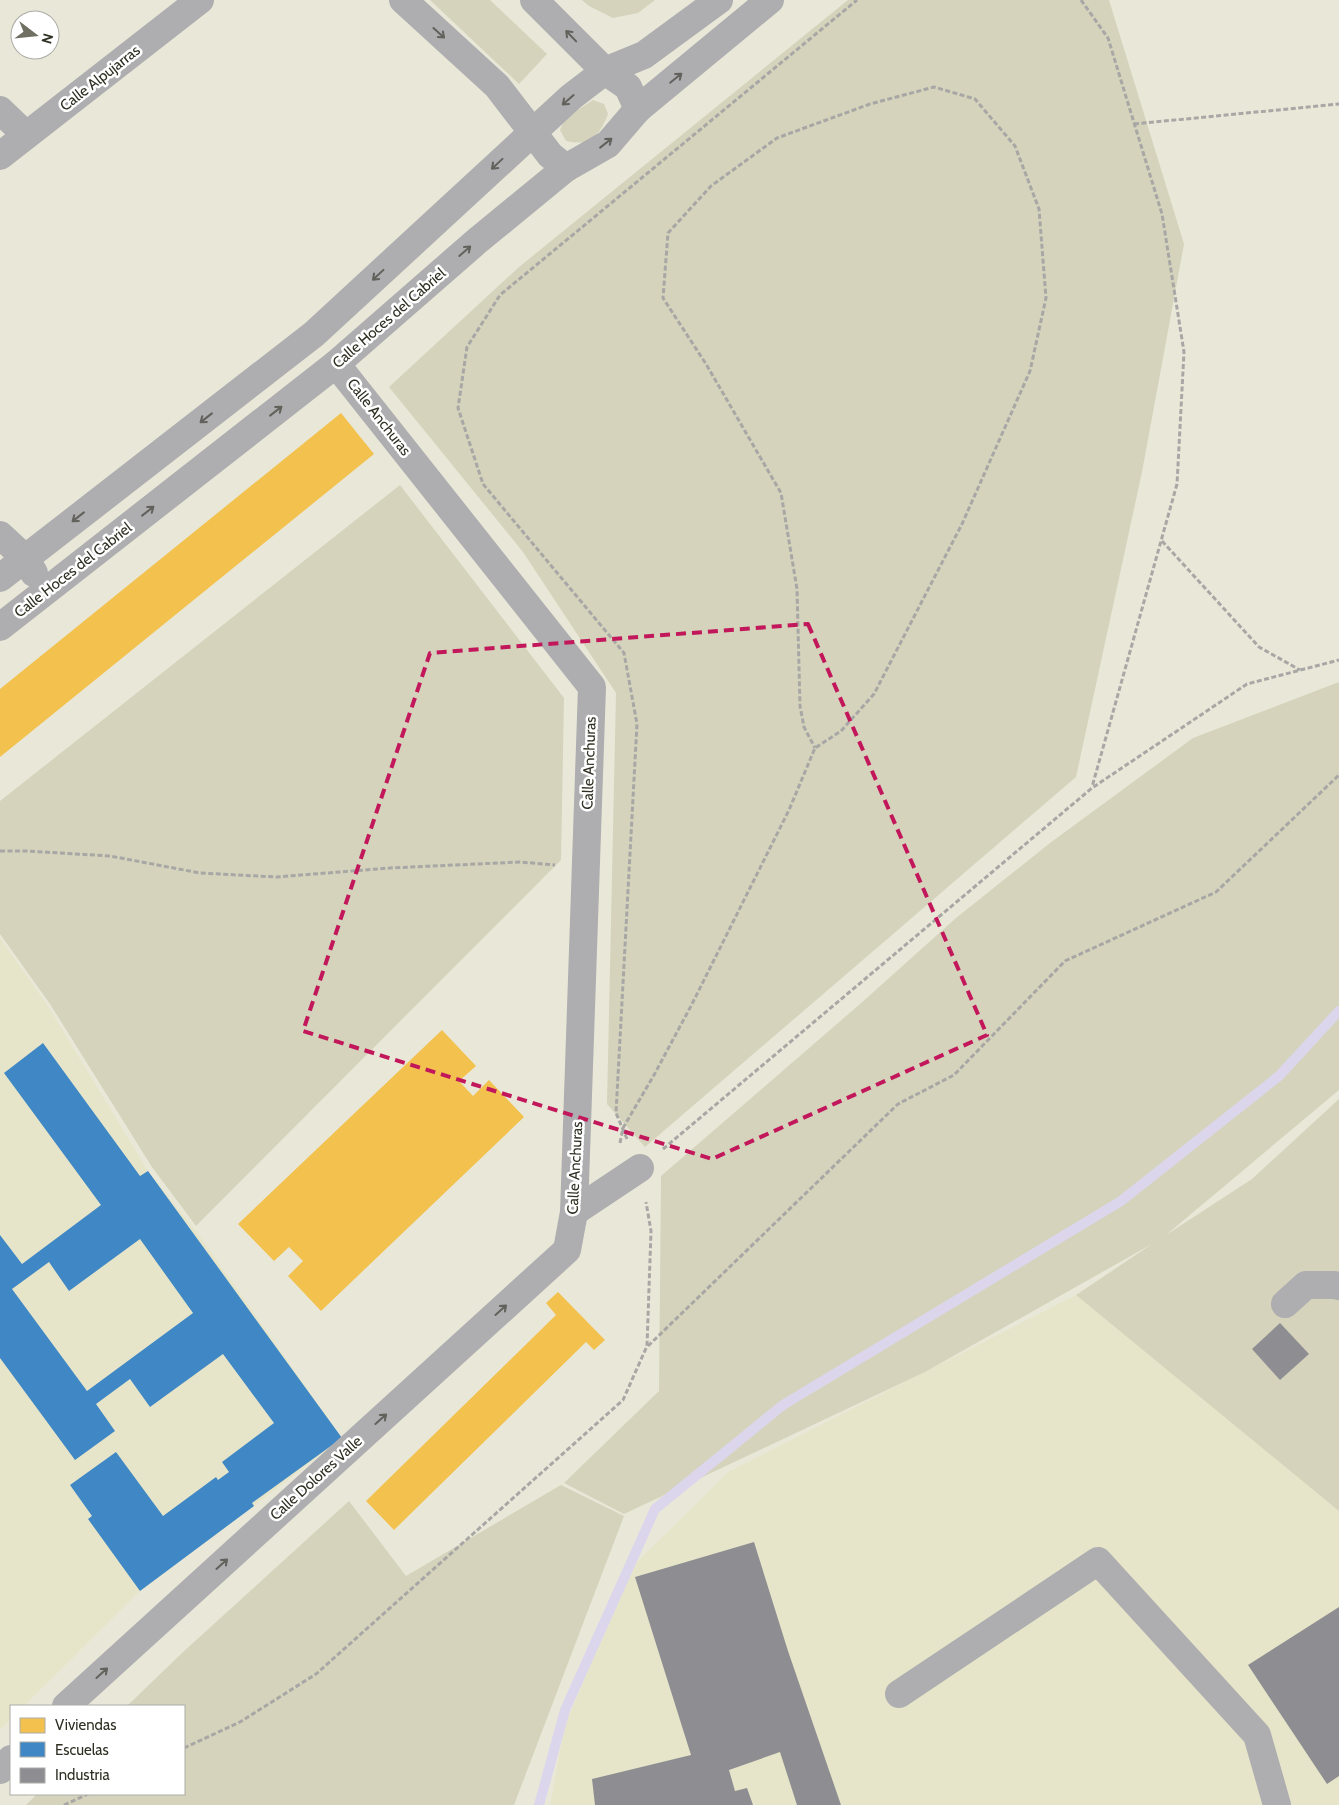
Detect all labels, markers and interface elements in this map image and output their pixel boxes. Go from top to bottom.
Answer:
north arrow [10,10,60,60]
one-way arrow [432,27,445,39]
one-way arrow [565,30,577,43]
text: N [37,31,58,46]
street label: Calle Alpujarras [56,41,144,115]
one-way arrow [669,72,682,83]
one-way arrow [561,94,574,105]
one-way arrow [600,138,613,149]
one-way arrow [491,159,504,170]
one-way arrow [459,246,472,257]
street label: Calle Hoces del Cabriel [329,264,450,372]
one-way arrow [372,269,384,281]
street label: Calle Anchuras [343,375,415,459]
one-way arrow [270,405,283,416]
one-way arrow [199,413,213,423]
one-way arrow [142,506,155,517]
one-way arrow [72,512,85,523]
street label: Calle Hoces del Cabriel [11,518,136,621]
street label: Calle Anchuras [578,716,600,810]
street label: Calle Anchuras [564,1121,586,1215]
one-way arrow [494,1304,507,1316]
one-way arrow [374,1413,387,1425]
street label: Calle Dolores Valle [266,1432,366,1524]
one-way arrow [215,1558,228,1570]
one-way arrow [95,1668,108,1679]
legend [10,1705,185,1795]
text: Viviendas [55,1716,116,1734]
text: Escuelas [55,1741,109,1759]
text: Industria [55,1766,110,1784]

